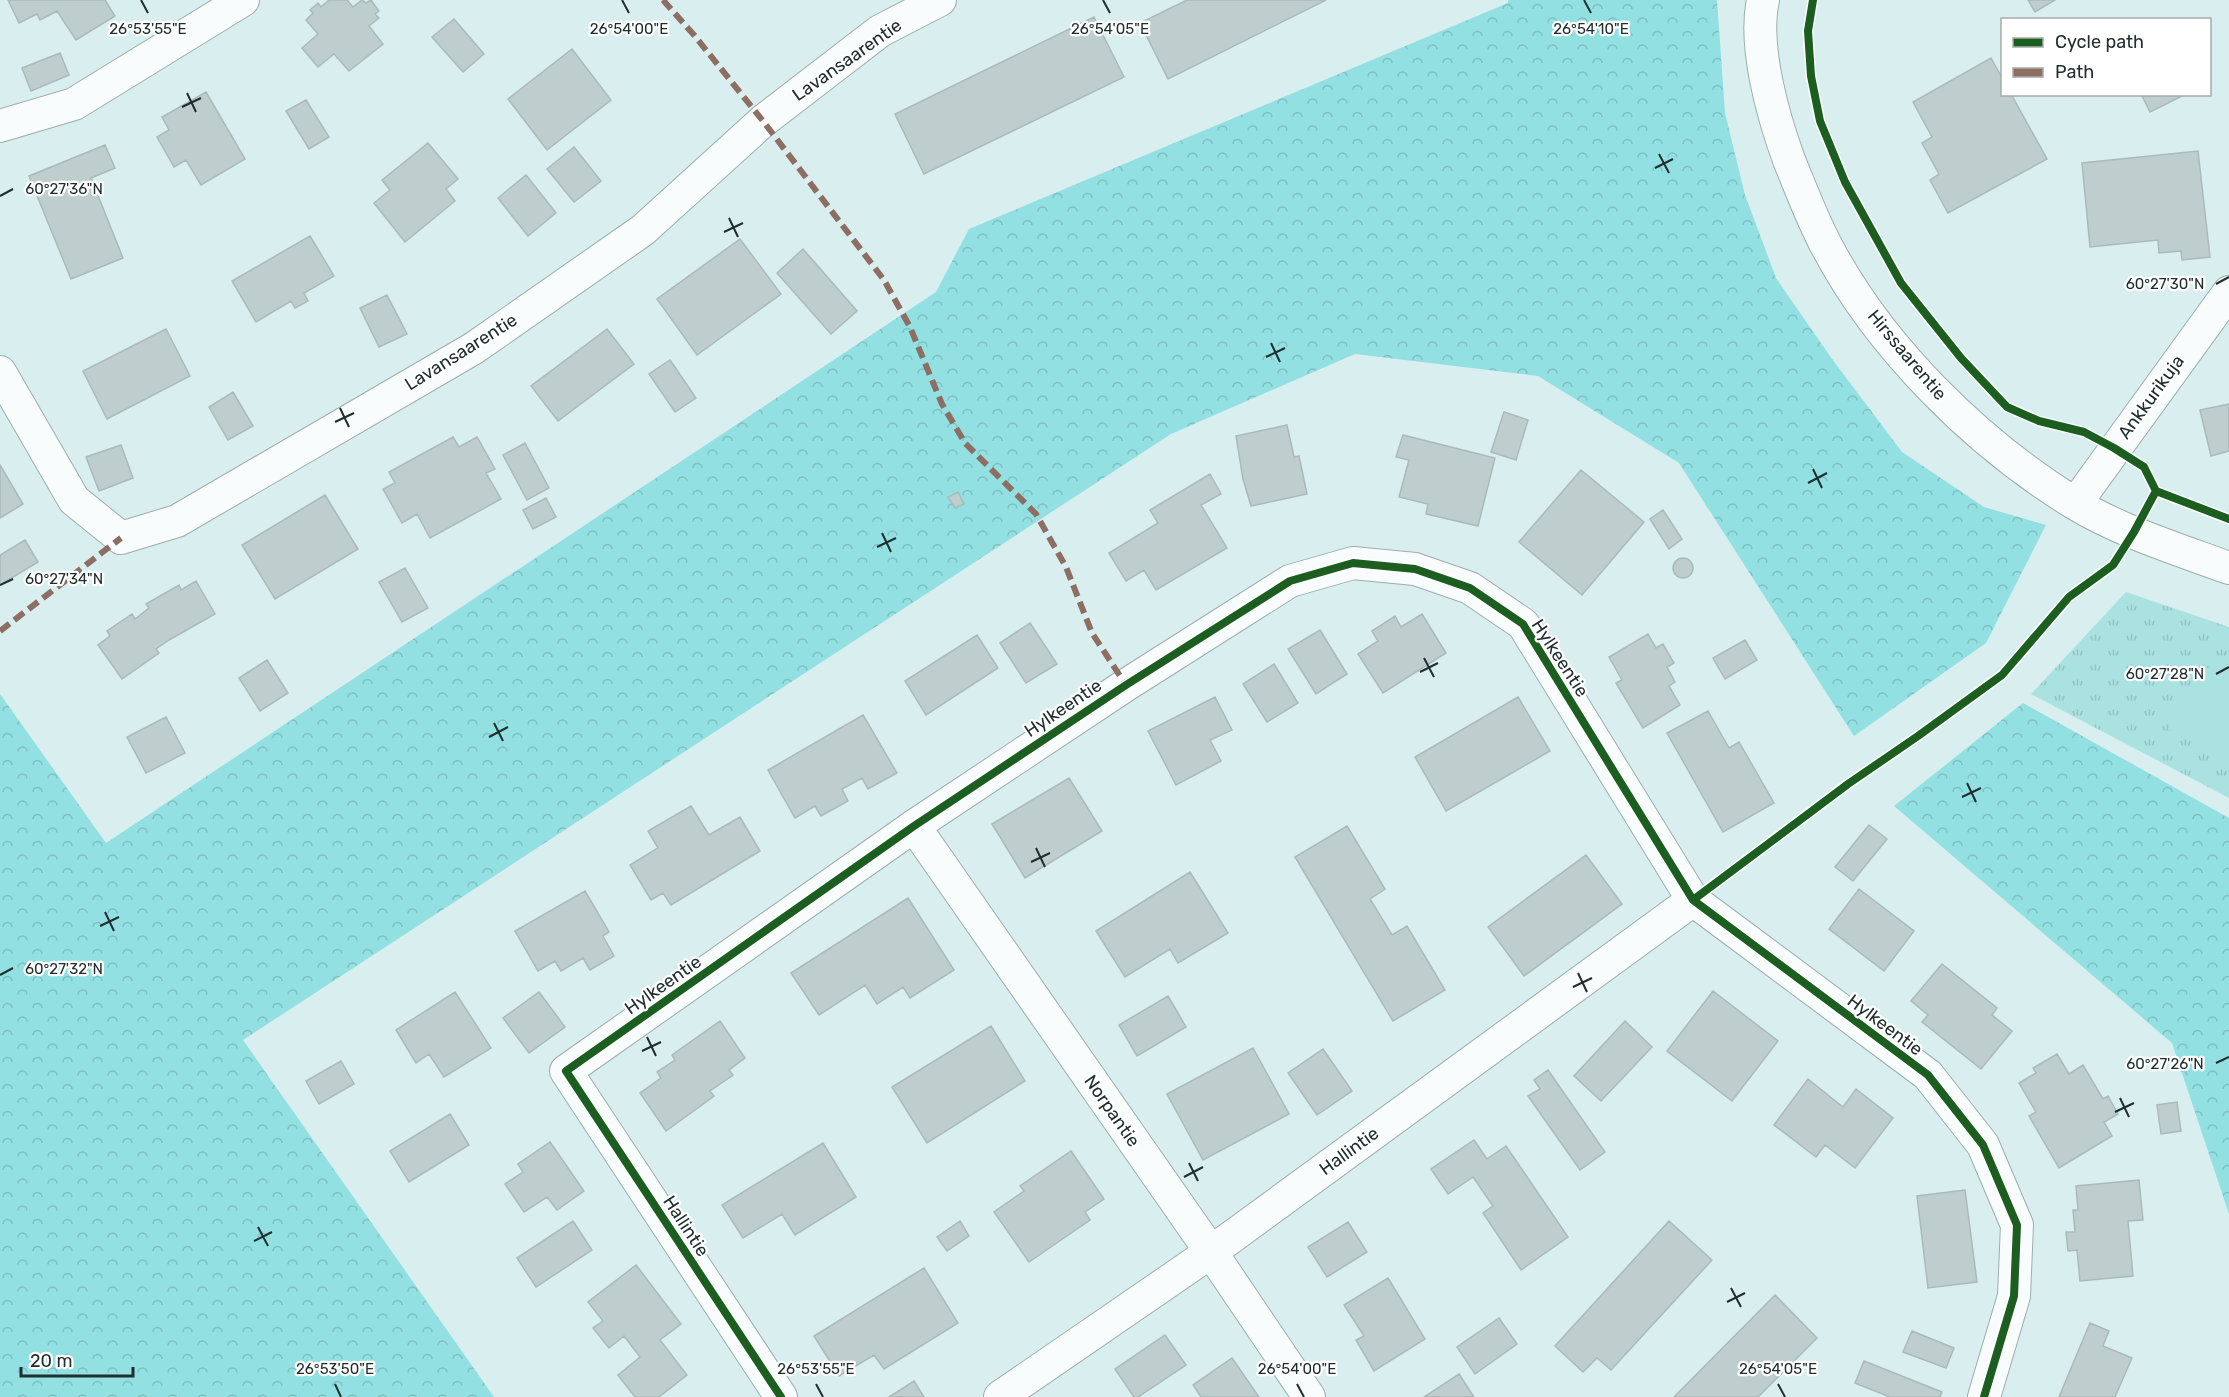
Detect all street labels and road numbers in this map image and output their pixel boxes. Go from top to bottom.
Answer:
street label: Lavansaarentie [788,14,906,106]
street label: Hirssaarentie [1863,305,1951,405]
street label: Lavansaarentie [401,309,521,395]
street label: Ankkurikuja [2113,351,2189,443]
street label: Hylkeentie [1527,615,1593,701]
street label: Hylkeentie [1020,674,1106,742]
street label: Hylkeentie [620,951,706,1019]
street label: Hylkeentie [1843,990,1927,1060]
street label: Norpantie [1079,1071,1145,1151]
street label: Hallintie [1315,1122,1383,1180]
street label: Hallintie [658,1191,714,1261]

